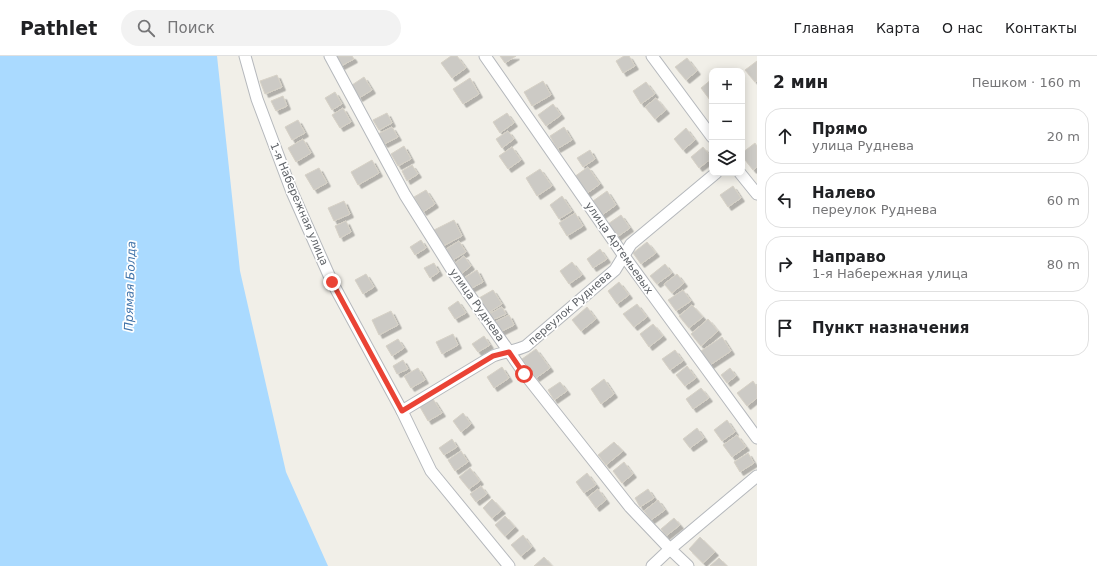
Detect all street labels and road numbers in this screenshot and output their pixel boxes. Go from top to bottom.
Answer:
street label: 1-я Набережная улица [267,141,331,267]
street label: улица Артемьевых [582,199,656,297]
street label: улица Руднева [447,266,507,344]
street label: переулок Руднева [526,268,614,348]

